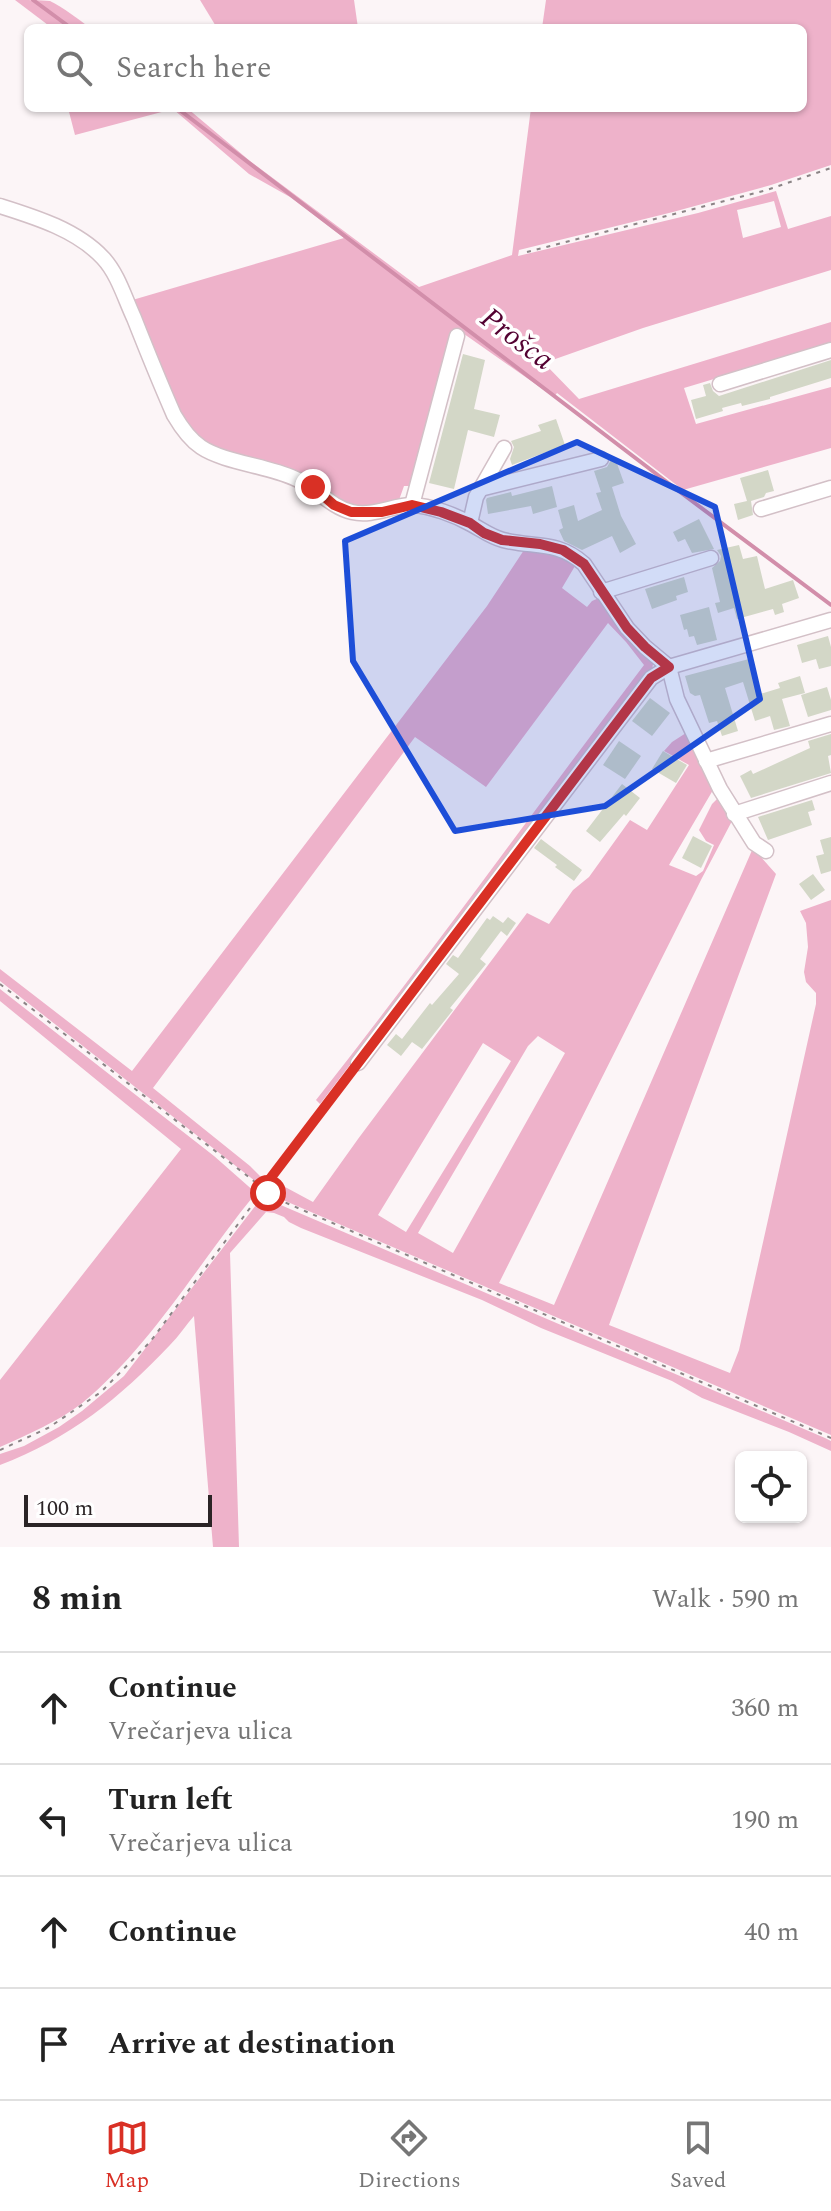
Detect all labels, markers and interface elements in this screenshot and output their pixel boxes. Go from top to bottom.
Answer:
search box [24,24,807,112]
text: Search here [116,45,272,91]
icon: search [52,46,96,90]
water label: Prošca [470,296,564,382]
route end [295,469,331,505]
route start [250,1175,286,1211]
map controls [735,1451,807,1523]
button: locate [735,1451,807,1523]
scale bar [24,1491,212,1527]
text: 100 m [36,1492,93,1525]
text: 8 min [32,1573,122,1625]
text: Walk · 590 m [652,1579,799,1619]
text: Continue [108,1665,237,1711]
icon: ahead [32,1686,76,1730]
text: 360 m [731,1688,799,1728]
text: Vrečarjeva ulica [108,1711,293,1751]
text: Turn left [108,1777,233,1823]
icon: left [32,1798,76,1842]
text: 190 m [731,1800,799,1840]
text: Vrečarjeva ulica [108,1823,293,1863]
text: Continue [108,1909,237,1955]
icon: ahead [32,1910,76,1954]
text: 40 m [744,1912,799,1952]
text: Arrive at destination [108,2021,395,2067]
icon: arrive [32,2022,76,2066]
tab: Map [105,2116,149,2197]
tab: Directions [358,2116,461,2197]
tab: Saved [670,2116,726,2197]

